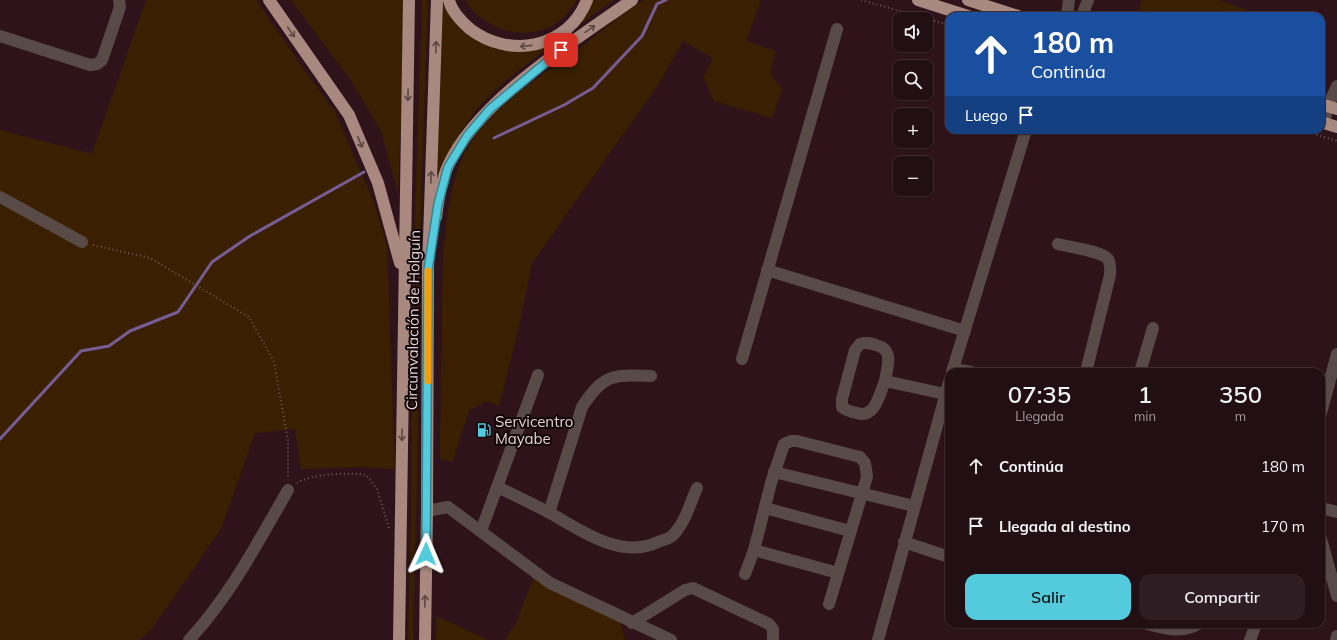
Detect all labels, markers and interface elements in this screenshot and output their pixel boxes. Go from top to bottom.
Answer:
map controls [893,12,933,196]
button: sound [893,12,933,52]
one-way arrow [585,25,596,33]
text: 180 m [1031,25,1114,60]
one-way arrow [287,26,295,37]
icon: ahead [965,28,1017,80]
pin [544,33,578,67]
icon: arrive [550,39,572,61]
one-way arrow [432,41,439,54]
one-way arrow [520,42,533,49]
button: search [893,60,933,100]
text: Continúa [1031,60,1106,83]
one-way arrow [404,88,411,101]
icon: arrive [1015,104,1037,126]
text: Luego [965,106,1007,125]
button: + [893,108,933,148]
one-way arrow [357,135,364,147]
button: − [893,156,933,196]
one-way arrow [427,171,435,184]
street label: Circunvalación de Holguín [402,230,424,410]
text: 07:35 [1008,379,1071,409]
text: 1 [1138,379,1152,409]
text: 350 [1219,379,1262,409]
text: Llegada [1015,408,1064,424]
text: min [1134,408,1156,424]
text: m [1235,408,1246,424]
place label: Servicentro Mayabe [495,412,573,448]
fuel station icon: Servicentro Mayabe [476,422,492,438]
one-way arrow [398,428,405,441]
icon: ahead [965,455,987,477]
text: Continúa [999,457,1064,476]
text: 180 m [1261,457,1305,476]
icon: arrive [965,515,987,537]
text: Llegada al destino [999,517,1131,536]
text: 170 m [1261,517,1305,536]
position arrow [405,533,447,575]
button: Salir [965,574,1131,620]
button: Compartir [1139,574,1305,620]
one-way arrow [422,595,429,608]

